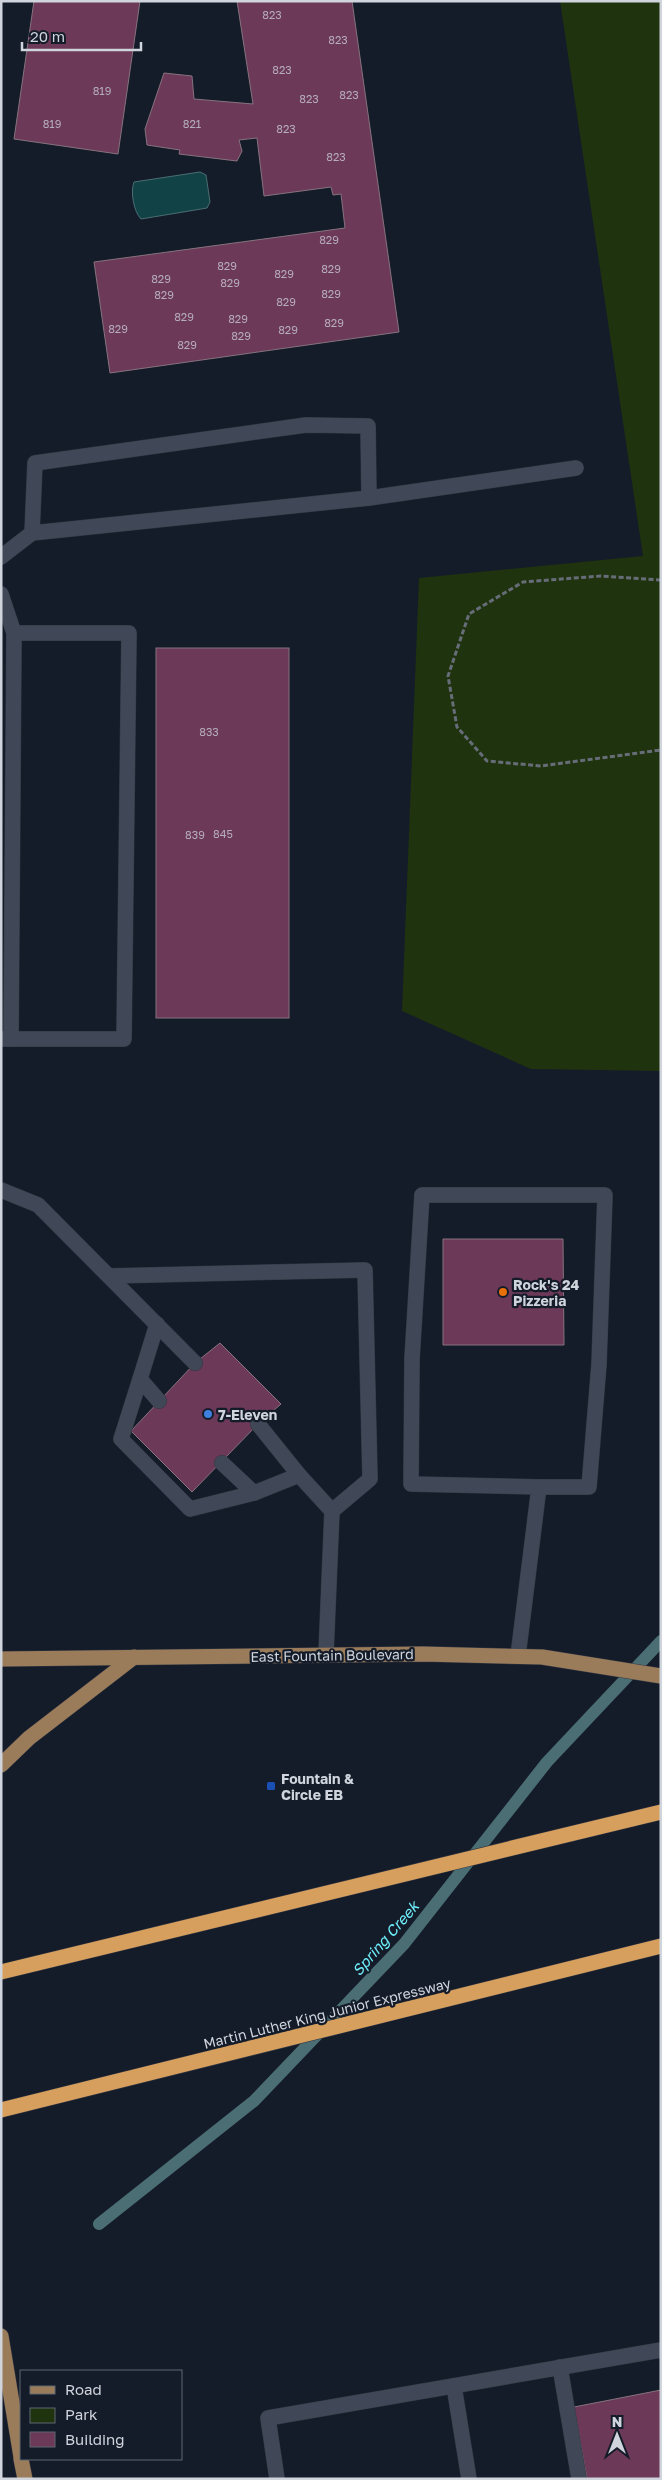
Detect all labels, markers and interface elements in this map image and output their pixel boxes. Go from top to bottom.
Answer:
house number: 823 [262,8,282,21]
scale bar [22,20,141,52]
text: 20 m [30,27,65,45]
house number: 823 [328,33,348,46]
house number: 823 [272,63,292,76]
house number: 819 [93,84,111,97]
house number: 823 [339,88,359,101]
house number: 823 [299,92,319,105]
house number: 819 [43,117,61,130]
house number: 821 [183,117,201,130]
house number: 823 [276,122,296,135]
house number: 823 [326,150,346,163]
house number: 829 [319,233,339,246]
house number: 829 [217,259,237,272]
house number: 829 [321,262,341,275]
house number: 829 [274,267,294,280]
house number: 829 [151,272,171,285]
house number: 829 [220,276,240,289]
house number: 829 [321,287,341,300]
house number: 829 [154,288,174,301]
house number: 829 [276,295,296,308]
house number: 829 [174,310,194,323]
house number: 829 [228,312,248,325]
house number: 829 [324,316,344,329]
house number: 829 [108,322,128,335]
house number: 829 [278,323,298,336]
house number: 829 [231,329,251,342]
house number: 829 [177,338,197,351]
house number: 833 [199,725,219,738]
house number: 845 [213,827,233,840]
house number: 839 [185,828,205,841]
place label: Rock's 24 Pizzeria [513,1276,580,1309]
marker: Rock's 24 Pizzeria [497,1286,509,1298]
place label: 7-Eleven [218,1406,277,1423]
marker: 7-Eleven [202,1408,214,1420]
street label: East Fountain Boulevard [250,1645,414,1665]
place label: Fountain & Circle EB [281,1770,354,1803]
marker: Fountain & Circle EB [265,1780,277,1792]
water label: Spring Creek [348,1896,424,1980]
street label: Martin Luther King Junior Expressway [202,1974,453,2052]
legend [20,2370,182,2460]
text: Road [65,2380,102,2398]
text: Park [65,2405,98,2423]
north arrow [592,2410,642,2460]
text: N [612,2413,622,2430]
text: Building [65,2430,125,2448]

